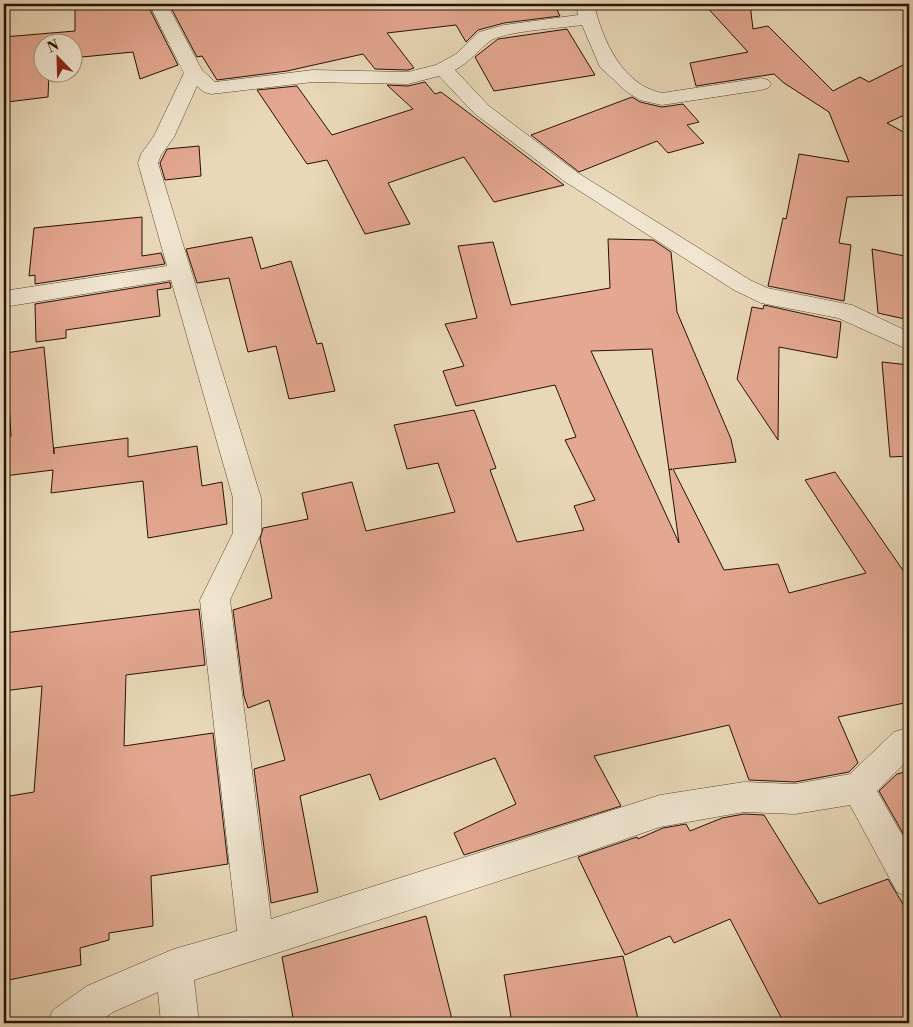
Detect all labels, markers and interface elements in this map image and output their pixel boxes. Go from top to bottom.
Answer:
north arrow [32,32,82,82]
text: N [45,37,62,57]

